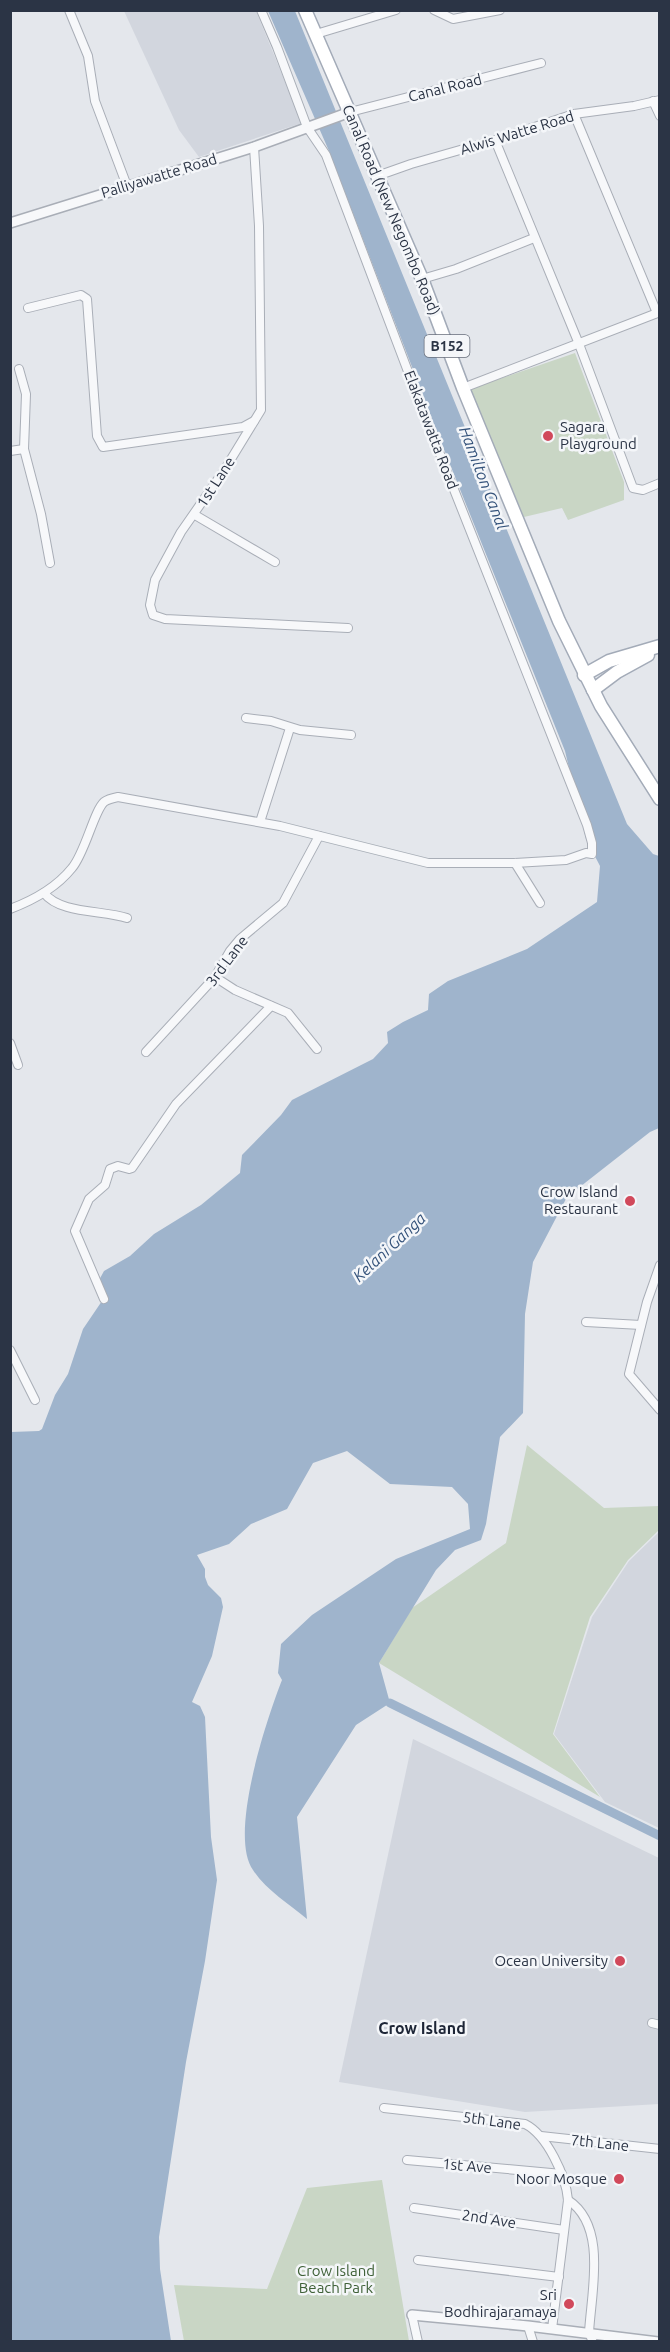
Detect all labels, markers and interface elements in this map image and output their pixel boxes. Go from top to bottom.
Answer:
street label: Canal Road [406,70,483,105]
street label: Canal Road (New Negombo Road) [339,102,444,318]
street label: Alwis Watte Road [458,107,576,158]
street label: Palliyawatte Road [99,150,219,201]
road number: B152 [424,335,470,357]
street label: Elakatawatta Road [401,368,462,492]
place label: Sagara Playground [560,418,637,452]
water label: Hamilton Canal [456,424,512,533]
marker: Sagara Playground [541,429,555,443]
street label: 1st Lane [193,453,238,510]
street label: 3rd Lane [202,932,251,989]
place label: Crow Island Restaurant [540,1183,618,1217]
marker: Crow Island Restaurant [623,1194,637,1208]
water label: Kelani Ganga [349,1209,429,1285]
place label: Ocean University [494,1952,608,1969]
marker: Ocean University [613,1954,627,1968]
district label: Crow Island [378,2019,466,2037]
street label: 5th Lane [462,2108,522,2133]
street label: 7th Lane [570,2131,630,2154]
street label: 1st Ave [442,2155,492,2176]
place label: Noor Mosque [516,2170,607,2187]
marker: Noor Mosque [612,2172,626,2186]
street label: 2nd Ave [461,2206,517,2231]
park label: Crow Island Beach Park [297,2262,375,2296]
place label: Sri Bodhirajaramaya [444,2286,557,2320]
marker: Sri Bodhirajaramaya [562,2297,576,2311]

